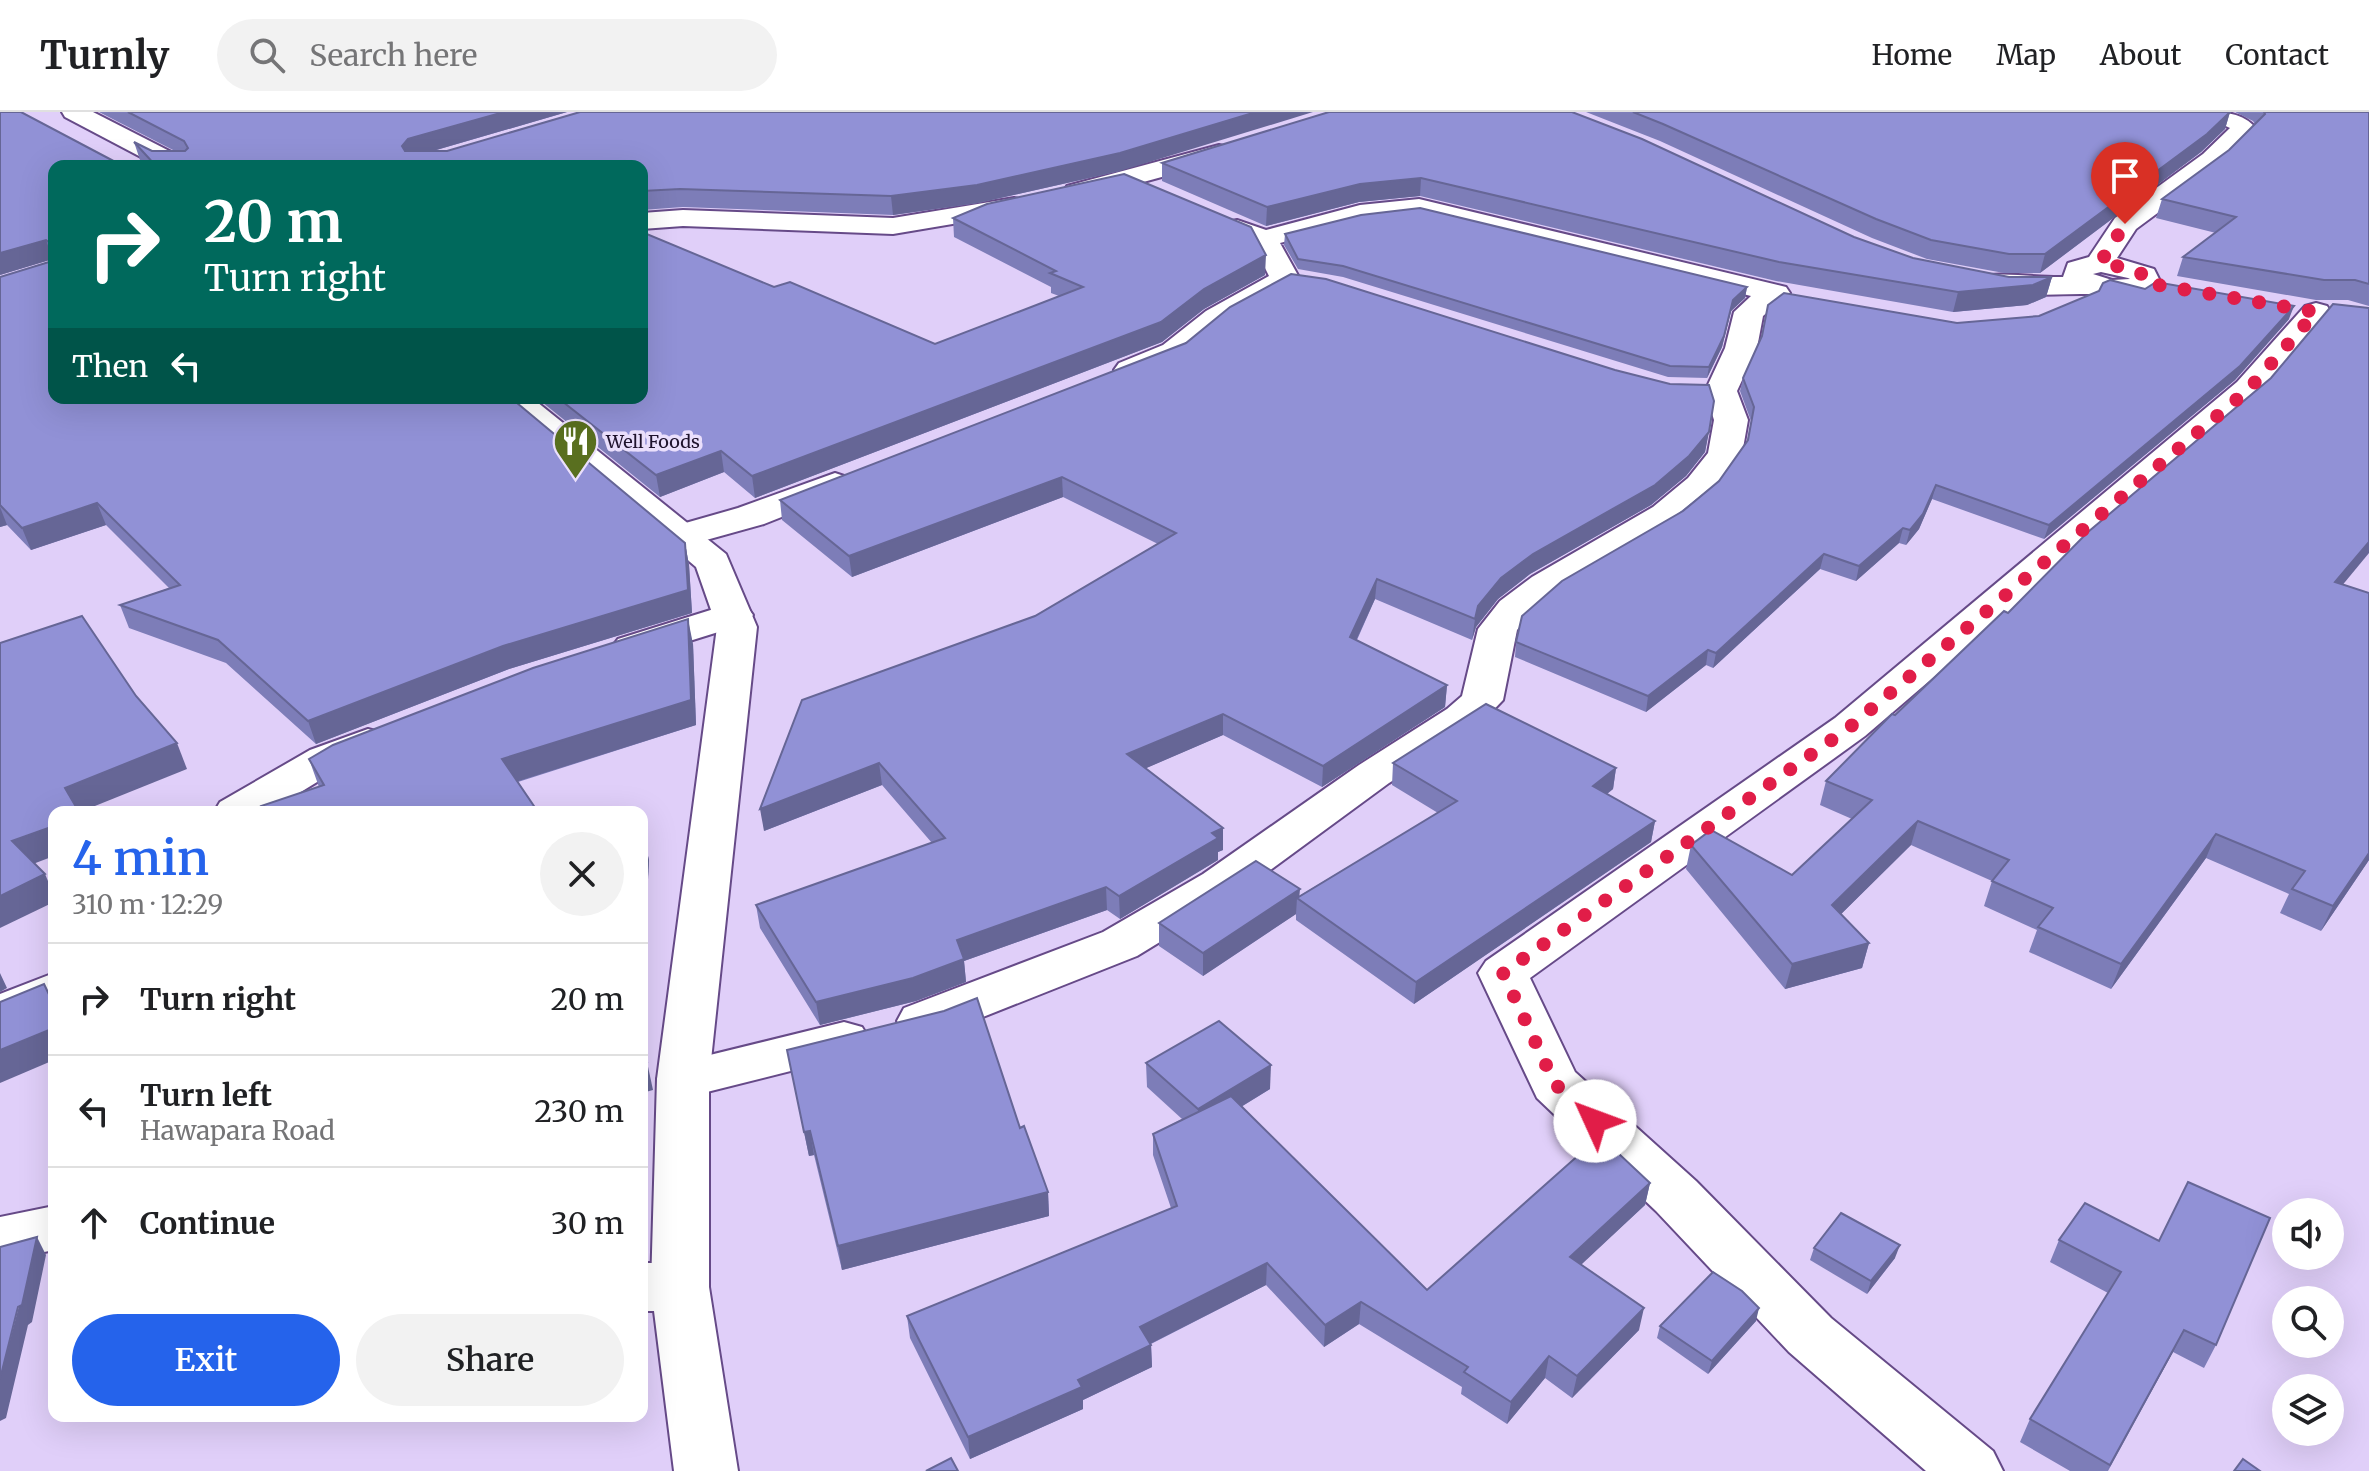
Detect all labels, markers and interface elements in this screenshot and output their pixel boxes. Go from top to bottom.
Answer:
search box [217,19,777,91]
text: Turnly [40,32,169,79]
icon: search [245,33,289,77]
text: Search here [309,36,478,74]
text: Home [1871,37,1952,73]
text: Map [1996,37,2056,73]
text: About [2100,37,2181,73]
text: Contact [2225,37,2329,73]
pin [2091,142,2159,224]
icon: arrive [2103,154,2147,198]
text: 20 m [204,187,343,257]
icon: right [72,192,176,296]
text: Turn right [204,256,386,301]
icon: left [164,344,208,388]
text: Then [72,347,148,385]
restaurant icon: Well Foods [551,418,599,481]
place label: Well Foods [605,430,700,453]
text: 4 min [72,828,209,888]
button: close [540,832,624,916]
text: 310 m · 12:29 [72,888,223,921]
icon: right [72,977,116,1021]
text: Turn right [140,980,296,1018]
text: 20 m [551,980,624,1018]
text: Turn left [140,1076,272,1114]
position arrow [1553,1079,1637,1163]
icon: left [72,1089,116,1133]
text: 230 m [534,1092,624,1130]
text: Hawapara Road [140,1114,335,1147]
map controls [2272,1198,2344,1446]
button: sound [2272,1198,2344,1270]
icon: ahead [72,1201,116,1245]
text: Continue [140,1204,275,1242]
text: 30 m [551,1204,624,1242]
button: search [2272,1286,2344,1358]
button: Exit [72,1314,340,1406]
button: Share [356,1314,624,1406]
button: layers [2272,1374,2344,1446]

